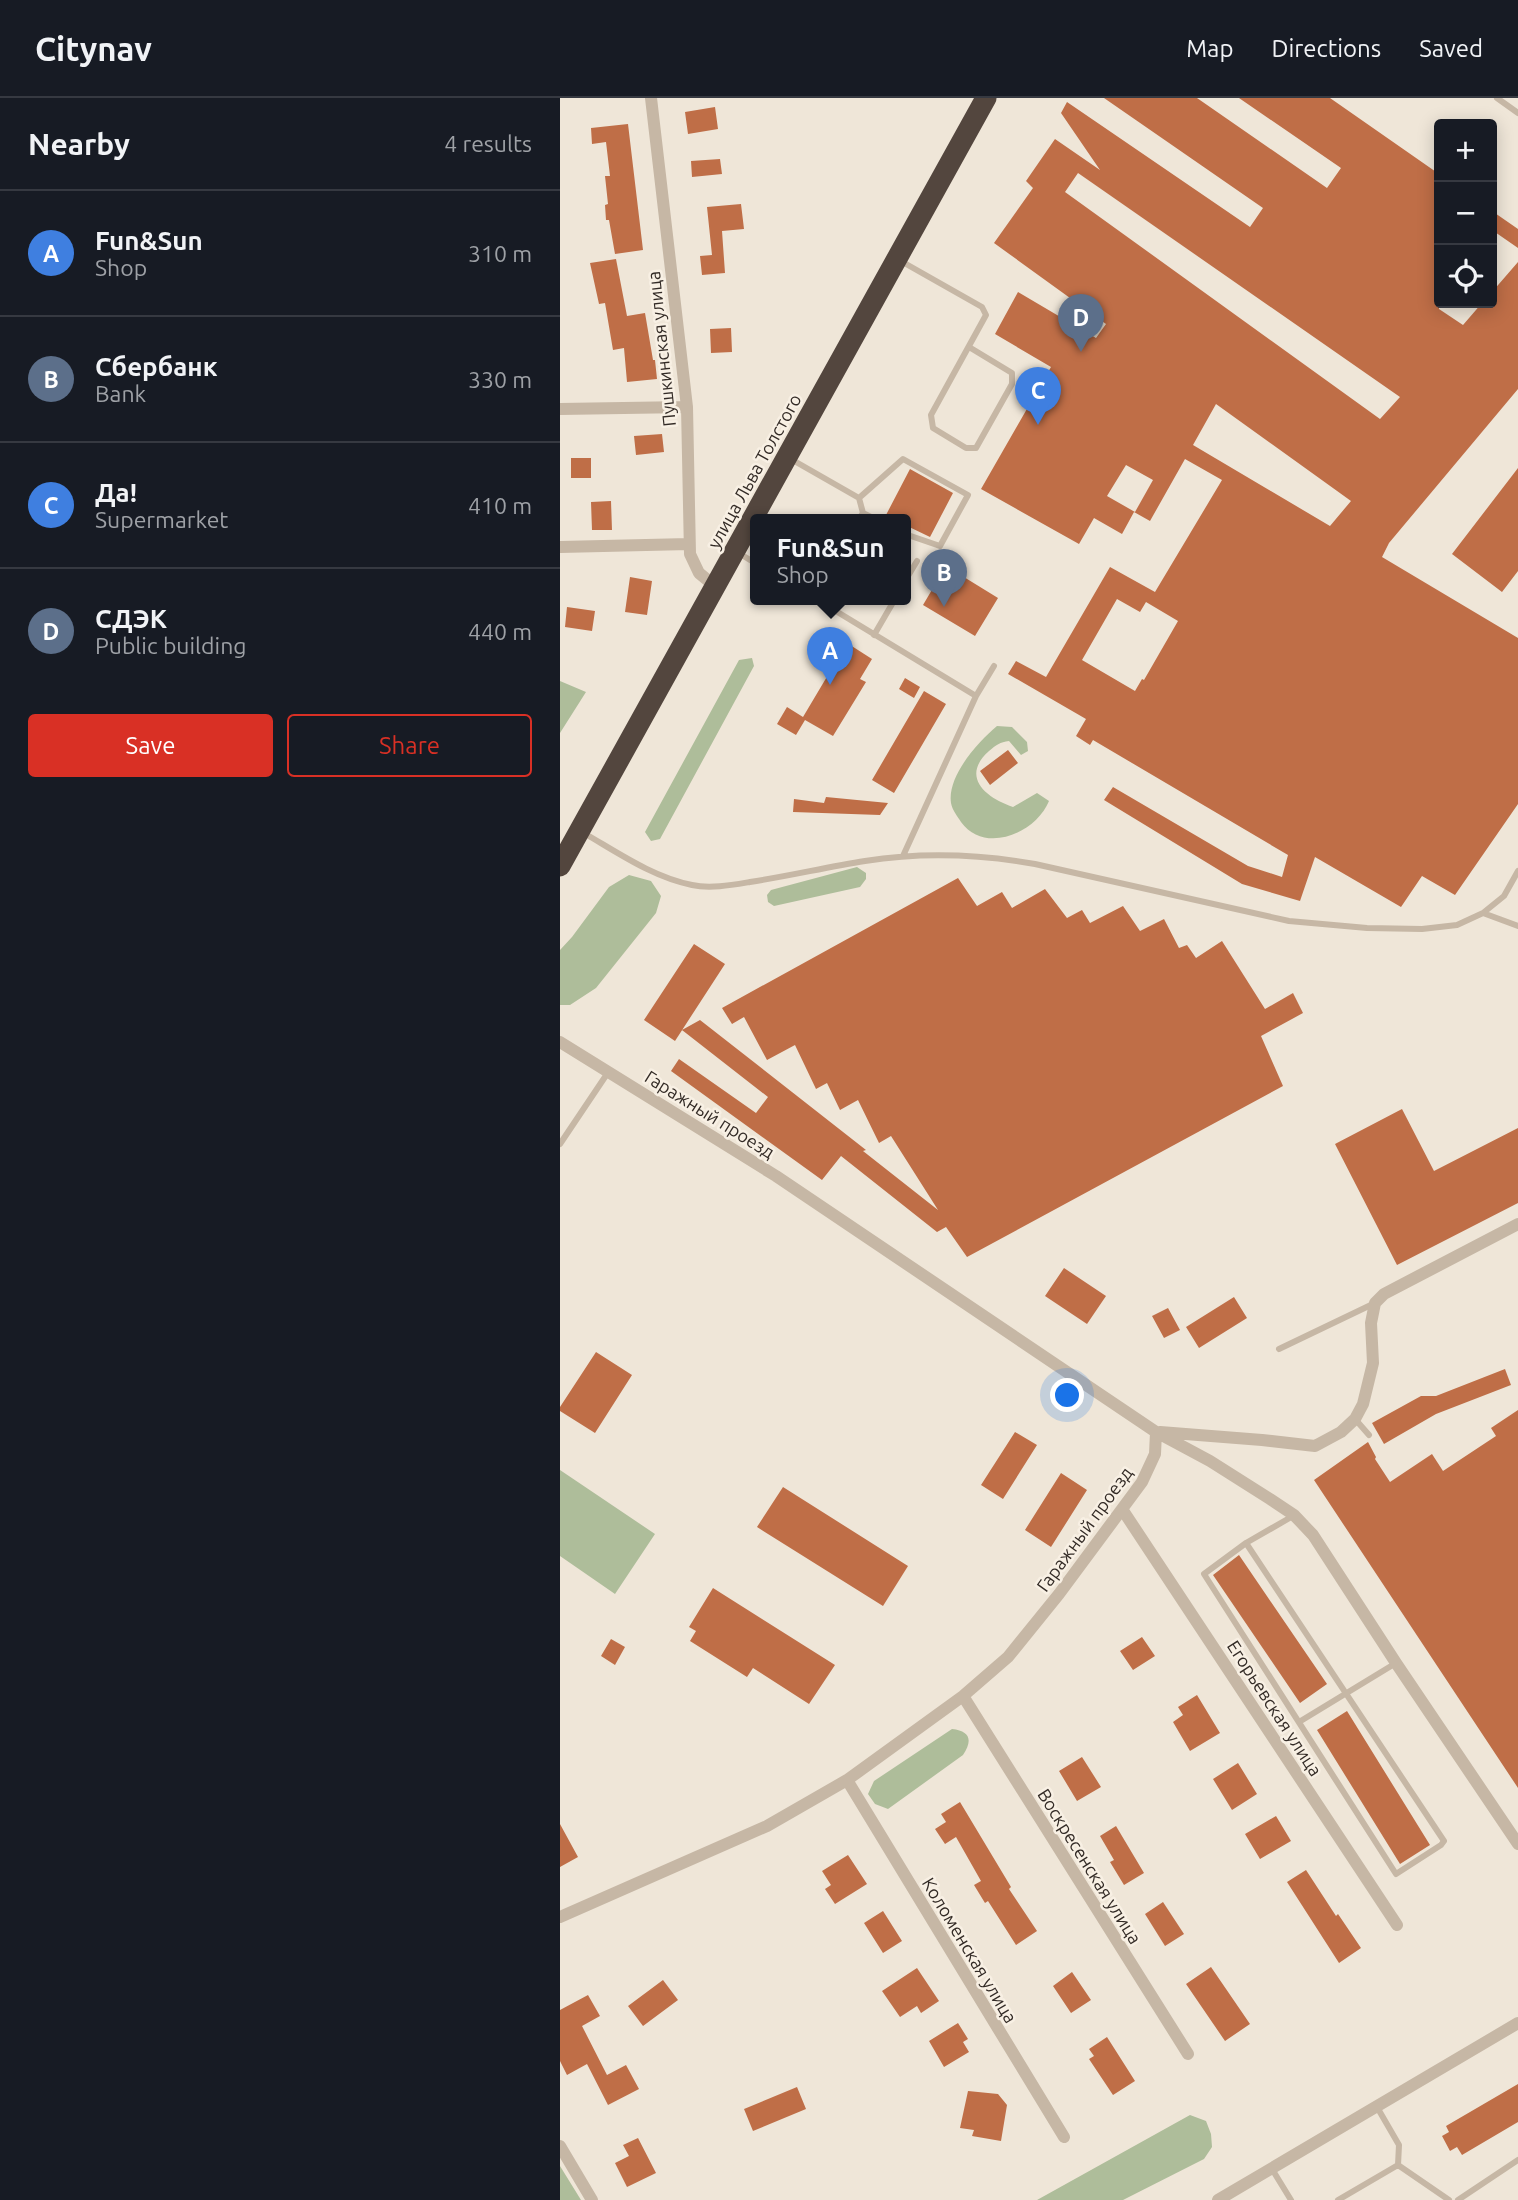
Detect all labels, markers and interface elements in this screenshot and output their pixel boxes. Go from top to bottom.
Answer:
text: Citynav [35,30,152,67]
text: Map [1186,35,1233,62]
text: Directions [1271,35,1381,62]
text: Saved [1419,35,1483,62]
map controls [1434,119,1497,308]
button: + [1434,119,1497,182]
text: Nearby [28,127,130,161]
text: 4 results [444,131,532,156]
button: − [1434,182,1497,245]
text: Fun&Sun [95,226,203,255]
text: A [43,241,59,266]
text: 310 m [468,241,532,266]
button: locate [1434,245,1497,308]
text: Shop [95,255,147,280]
street label: Пушкинская улица [643,270,679,428]
pin: D [1058,294,1104,352]
text: Сбербанк [95,352,217,381]
text: B [43,367,59,392]
text: 330 m [468,367,532,392]
pin: C [1015,367,1061,425]
text: Bank [95,381,146,406]
street label: улица Льва Толстого [703,390,805,552]
text: Да! [95,478,137,507]
text: C [44,493,58,518]
text: 410 m [468,493,532,518]
text: Supermarket [95,507,228,532]
popup [750,514,911,605]
text: Fun&Sun [777,533,884,562]
pin: B [921,549,967,607]
text: Shop [777,562,829,587]
text: СДЭК [95,604,167,633]
text: D [43,619,59,644]
text: 440 m [468,619,532,644]
pin: A [807,627,853,685]
text: Public building [95,633,247,658]
button: Save [28,714,273,777]
button: Share [287,714,532,777]
street label: Гаражный проезд [642,1066,779,1162]
your location [1050,1378,1084,1412]
street label: Гаражный проезд [1032,1463,1136,1595]
street label: Егорьевская улица [1224,1636,1326,1780]
street label: Воскресенская улица [1034,1785,1146,1947]
street label: Коломенская улица [919,1874,1021,2026]

